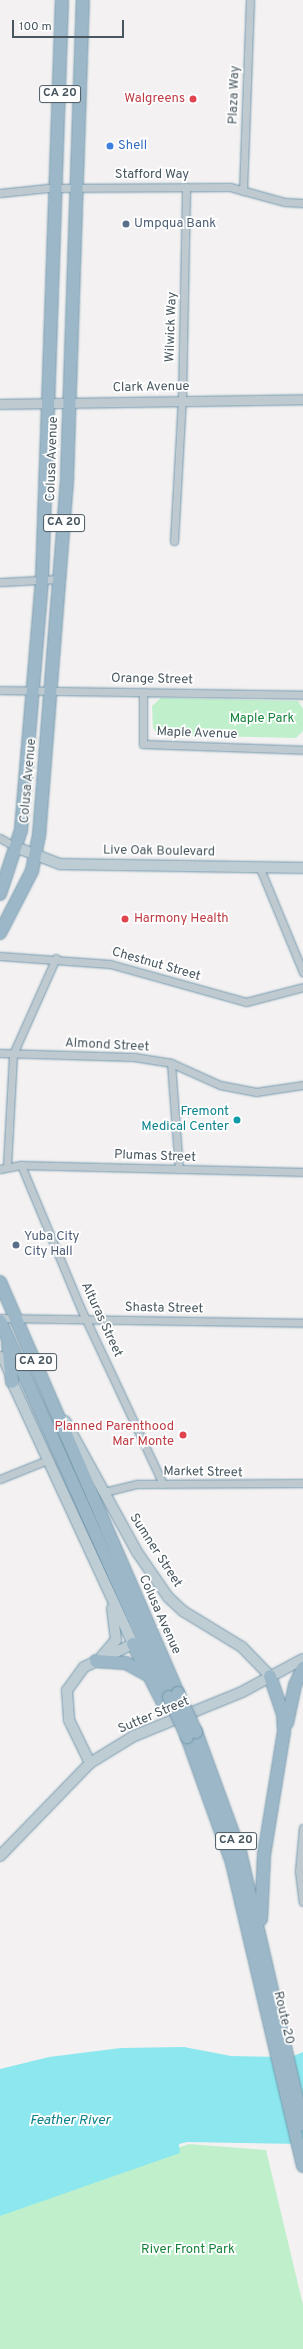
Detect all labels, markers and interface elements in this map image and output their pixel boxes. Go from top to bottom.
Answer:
scale bar [14,12,126,38]
text: 100 m [19,19,52,35]
street label: Plaza Way [226,65,244,125]
road number: CA 20 [38,84,82,104]
place label: Walgreens [124,91,185,107]
marker: Walgreens [188,94,198,104]
place label: Shell [118,138,147,154]
marker: Shell [105,141,115,151]
street label: Stafford Way [115,167,189,183]
place label: Umpqua Bank [134,216,216,232]
marker: Umpqua Bank [121,219,131,229]
street label: Wilwick Way [163,291,181,363]
street label: Clark Avenue [112,380,190,396]
street label: Colusa Avenue [44,416,62,502]
road number: CA 20 [42,513,86,533]
street label: Orange Street [111,671,193,689]
park label: Maple Park [230,711,294,727]
street label: Maple Avenue [156,725,238,743]
street label: Colusa Avenue [17,738,41,824]
street label: Live Oak Boulevard [103,843,215,861]
place label: Harmony Health [134,911,229,927]
marker: Harmony Health [119,913,131,925]
street label: Chestnut Street [110,945,202,985]
street label: Almond Street [65,1036,149,1056]
place label: Fremont Medical Center [141,1105,229,1136]
marker: Fremont Medical Center [232,1115,242,1125]
street label: Plumas Street [114,1148,196,1166]
place label: Yuba City City Hall [24,1230,79,1261]
marker: Yuba City City Hall [11,1240,21,1250]
street label: Alturas Street [77,1280,125,1360]
street label: Shasta Street [125,1301,203,1317]
road number: CA 20 [14,1352,58,1372]
place label: Planned Parenthood Mar Monte [54,1420,174,1451]
marker: Planned Parenthood Mar Monte [177,1429,189,1441]
street label: Market Street [163,1465,243,1481]
street label: Sumner Street [125,1511,185,1591]
street label: Colusa Avenue [134,1573,184,1657]
street label: Sutter Street [116,1694,192,1738]
road number: CA 20 [214,1831,258,1851]
street label: Route 20 [269,1990,297,2046]
water label: Feather River [30,2113,110,2129]
park label: River Front Park [141,2242,235,2258]

